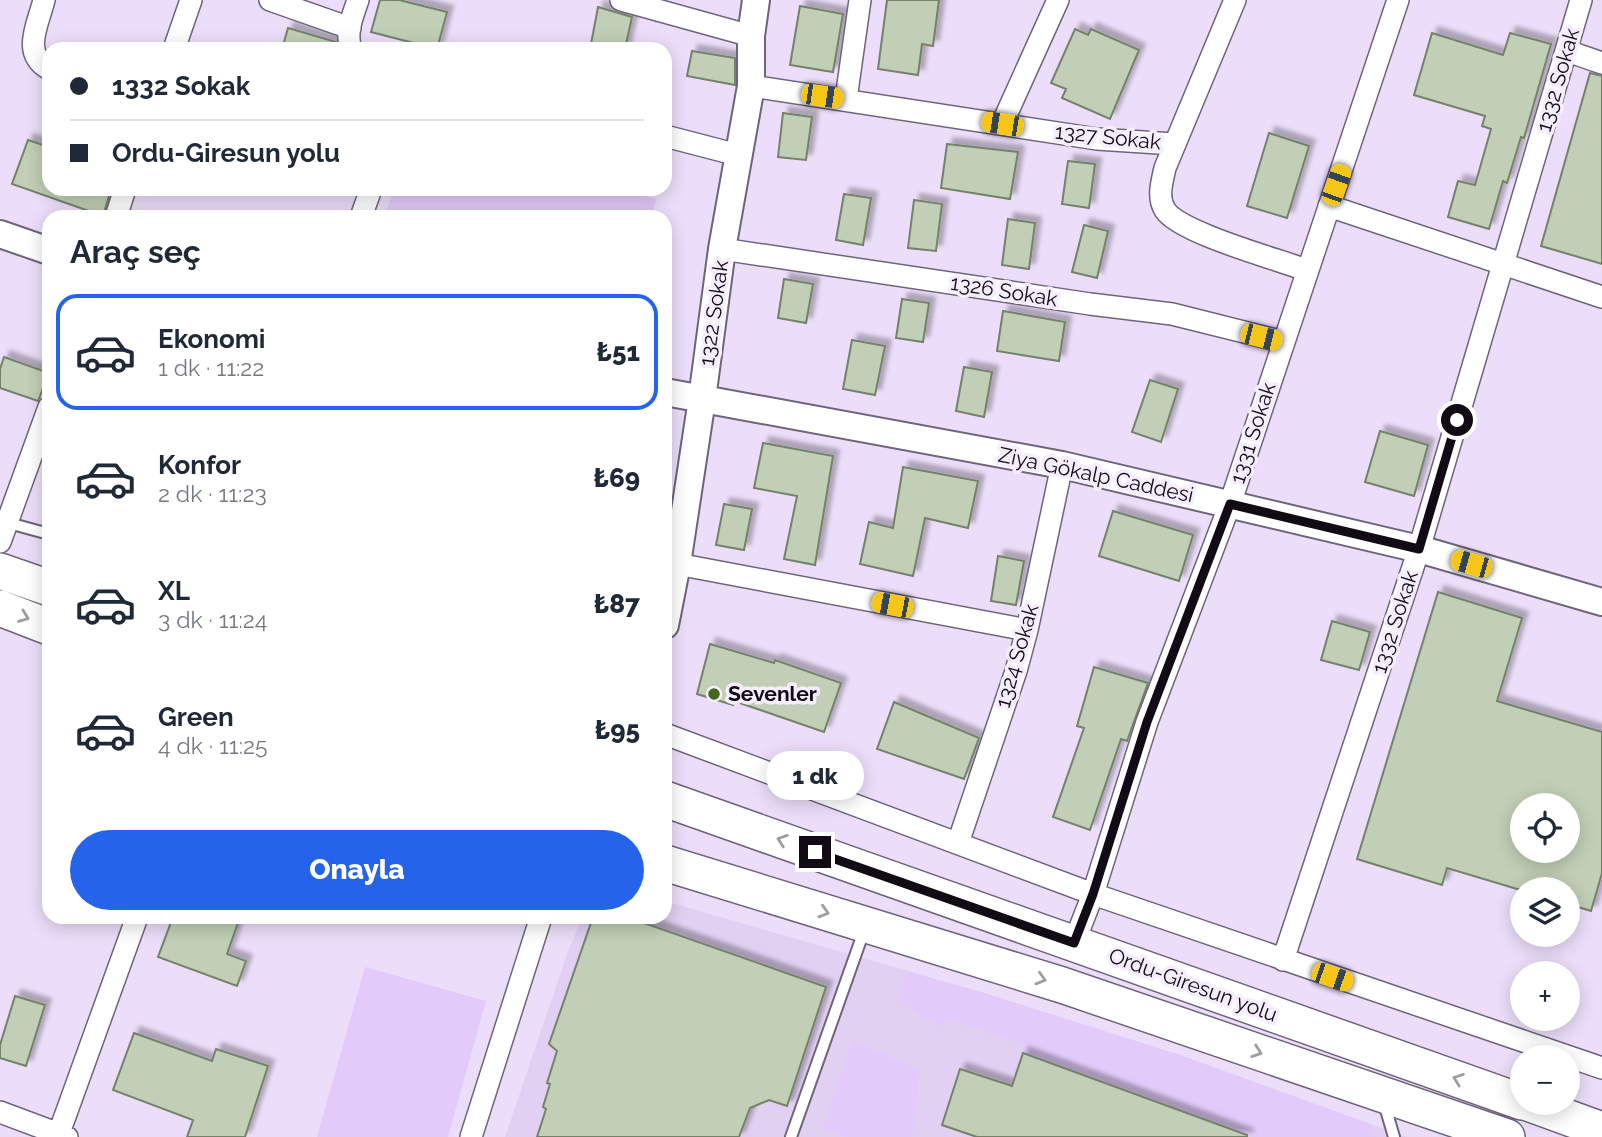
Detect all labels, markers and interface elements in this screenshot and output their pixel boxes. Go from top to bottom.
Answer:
street label: 1332 Sokak [1531,25,1584,135]
text: 1332 Sokak [112,71,250,101]
car [800,83,845,109]
car [980,110,1025,138]
street label: 1327 Sokak [1054,118,1162,155]
text: Ordu-Giresun yolu [112,138,340,168]
car [1319,162,1354,208]
text: Araç seç [70,233,201,270]
street label: 1322 Sokak [694,259,733,367]
street label: 1326 Sokak [949,270,1059,311]
icon: car [74,321,137,384]
car [1239,322,1284,352]
text: Ekonomi [158,324,266,354]
text: ₺51 [597,337,640,367]
text: 1 dk · 11:22 [158,354,264,381]
street label: 1331 Sokak [1224,379,1281,486]
route start [1441,404,1473,436]
street label: Ziya Gökalp Caddesi [996,442,1196,507]
icon: car [74,447,137,510]
text: Konfor [158,450,241,480]
text: ₺69 [593,463,640,493]
text: 2 dk · 11:23 [158,480,267,507]
car [1448,548,1495,580]
street label: 1332 Sokak [1366,567,1423,676]
icon: car [74,573,137,636]
text: XL [158,576,190,606]
text: ₺87 [594,589,640,619]
car [870,591,915,619]
street label: 1324 Sokak [990,601,1043,711]
text: 3 dk · 11:24 [158,606,267,633]
one-way arrow [18,609,30,623]
place label: Sevenler [728,681,817,706]
marker: Sevenler [706,686,722,702]
icon: car [74,699,137,762]
text: Green [158,702,234,732]
text: ₺95 [595,715,640,745]
text: 4 dk · 11:25 [158,732,268,759]
callout: 1 dk [766,750,864,800]
text: 1 dk [792,762,838,789]
map controls [1510,793,1580,1115]
button: locate [1510,793,1580,863]
button: Onayla [70,830,644,910]
one-way arrow [776,834,788,848]
route end [799,836,831,868]
button: layers [1510,877,1580,947]
one-way arrow [817,904,830,918]
street label: Ordu-Giresun yolu [1106,942,1281,1027]
car [1309,960,1356,994]
button: + [1510,961,1580,1031]
one-way arrow [1035,970,1047,985]
one-way arrow [1250,1044,1262,1058]
button: − [1510,1045,1580,1115]
one-way arrow [1453,1073,1465,1087]

